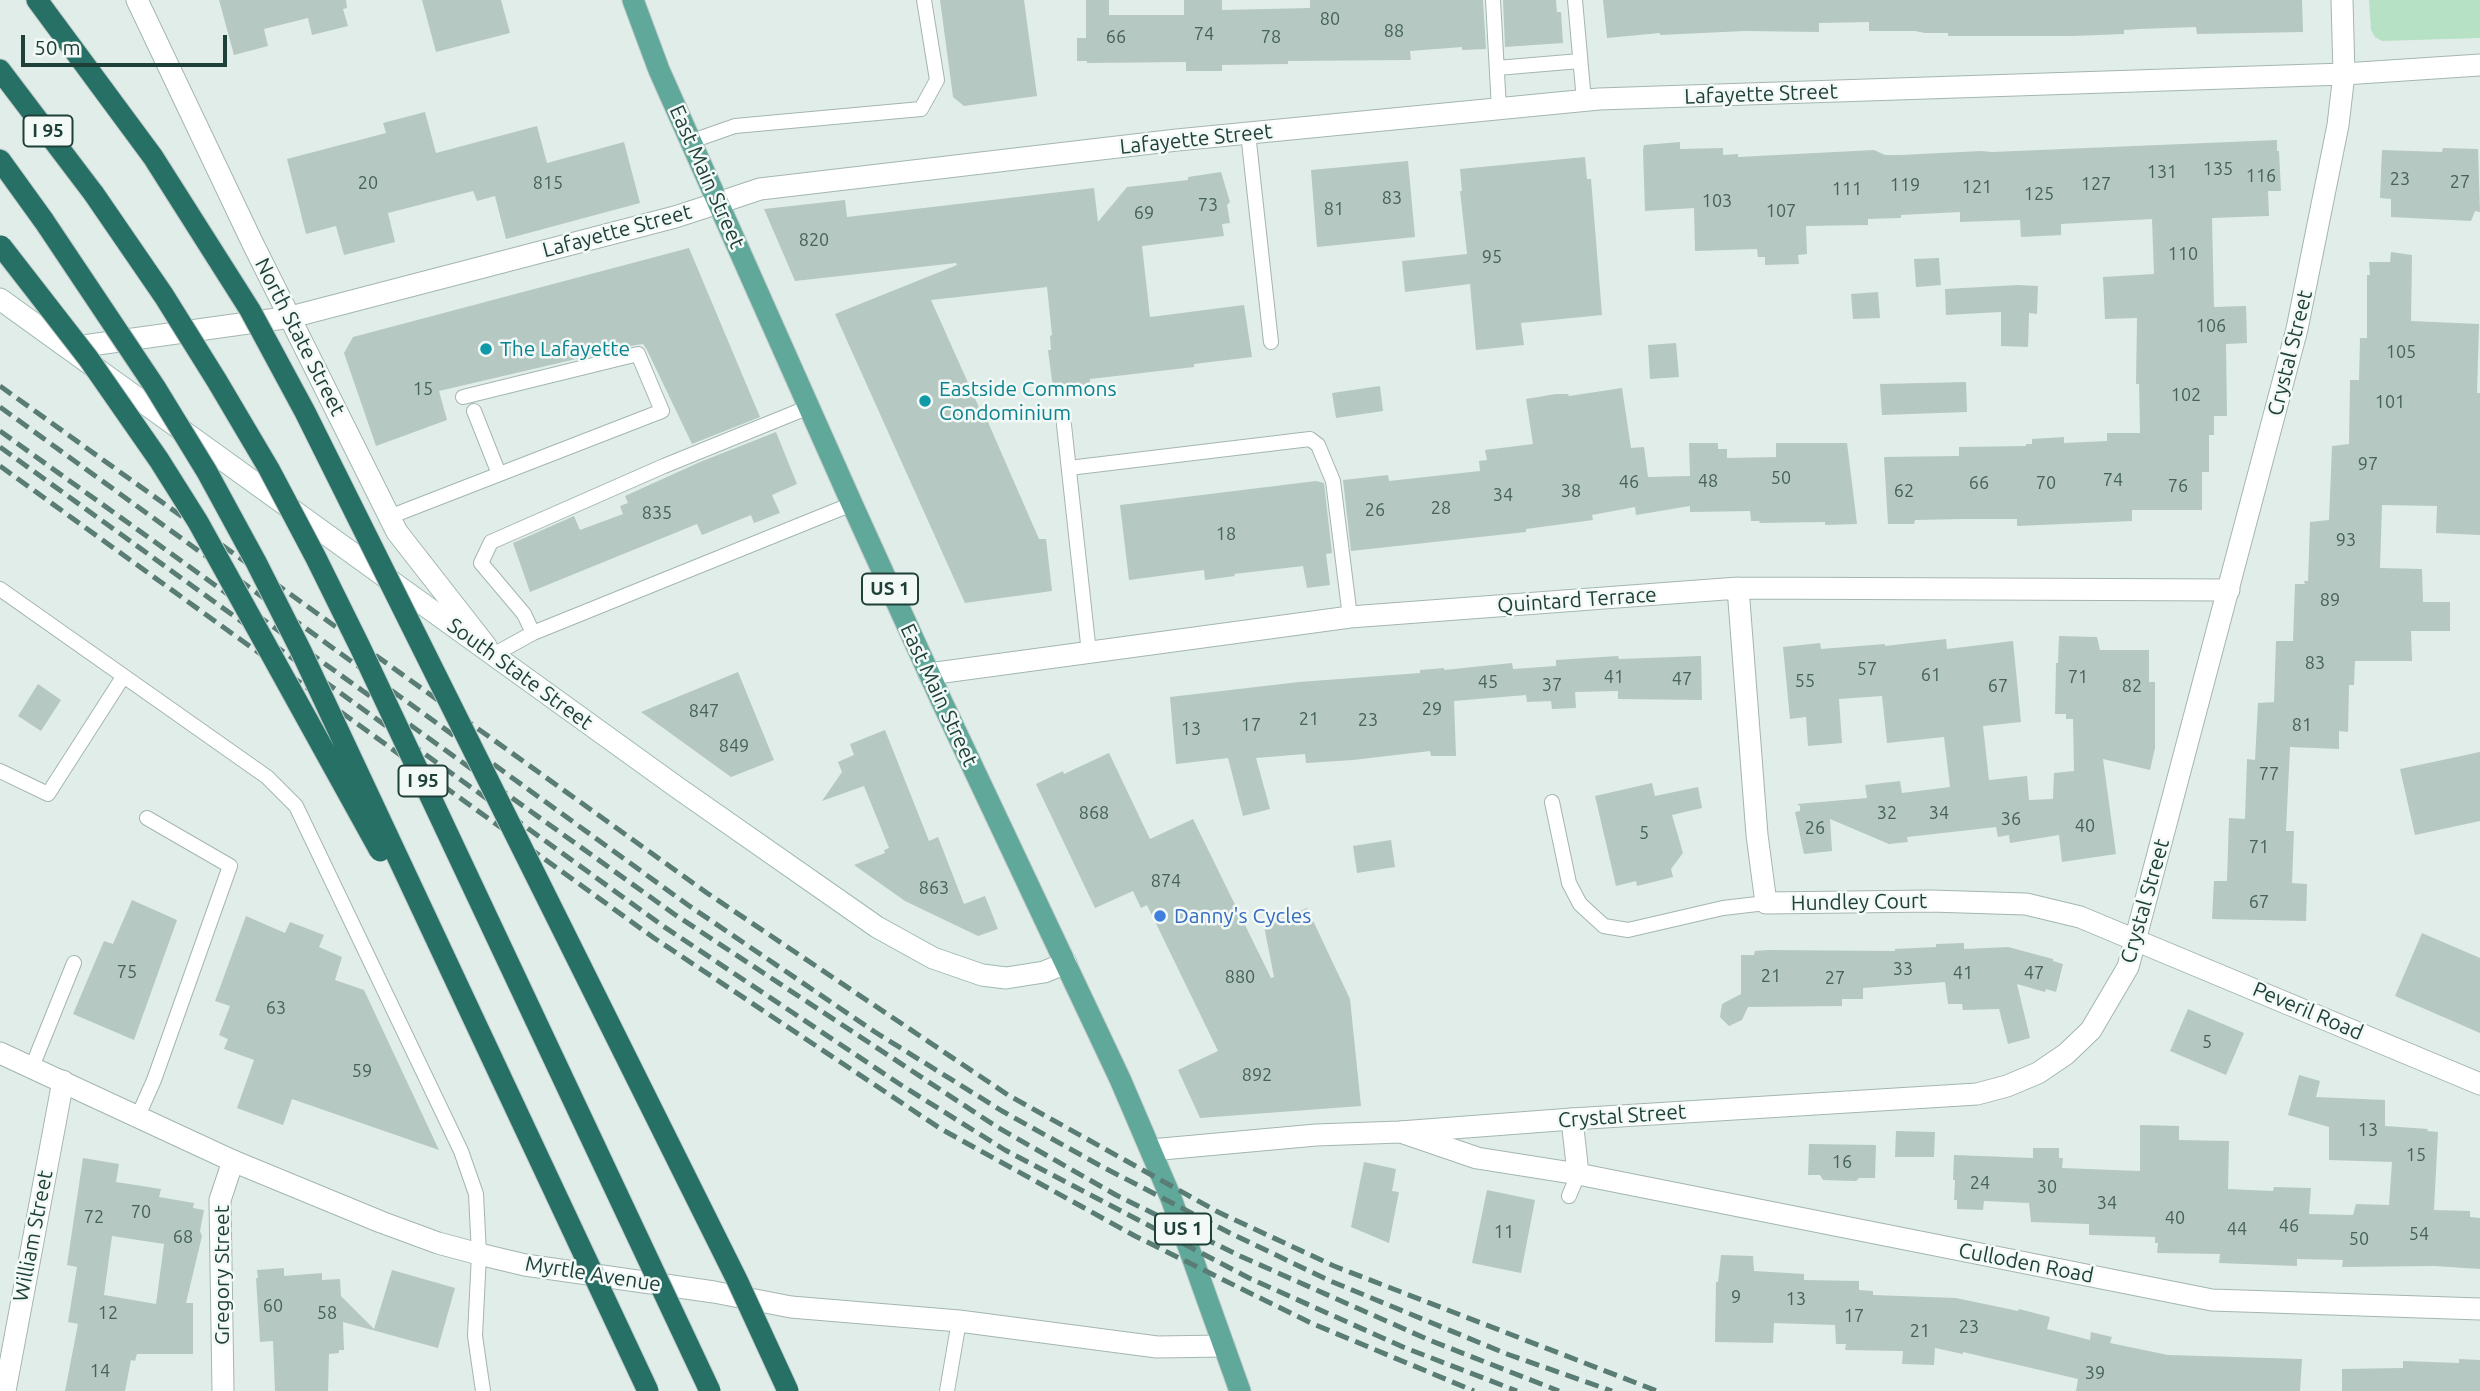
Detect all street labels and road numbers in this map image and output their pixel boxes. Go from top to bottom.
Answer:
street label: Lafayette Street [1684,79,1838,109]
street label: East Main Street [664,101,750,253]
road number: I 95 [23,116,72,146]
street label: Lafayette Street [1118,118,1274,160]
street label: Lafayette Street [540,199,694,263]
street label: North State Street [249,254,351,420]
street label: Crystal Street [2262,288,2318,418]
road number: US 1 [862,574,918,604]
street label: Quintard Terrace [1496,582,1658,618]
street label: South State Street [442,613,598,735]
street label: East Main Street [895,620,983,770]
road number: I 95 [398,766,448,796]
street label: Crystal Street [2115,836,2175,966]
street label: Hundley Court [1791,888,1927,916]
street label: Peveril Road [2249,976,2367,1046]
street label: Crystal Street [1557,1099,1687,1133]
street label: William Street [8,1168,58,1304]
street label: Gregory Street [209,1205,235,1345]
road number: US 1 [1155,1214,1211,1245]
street label: Culloden Road [1956,1238,2096,1288]
street label: Myrtle Avenue [523,1251,663,1297]

